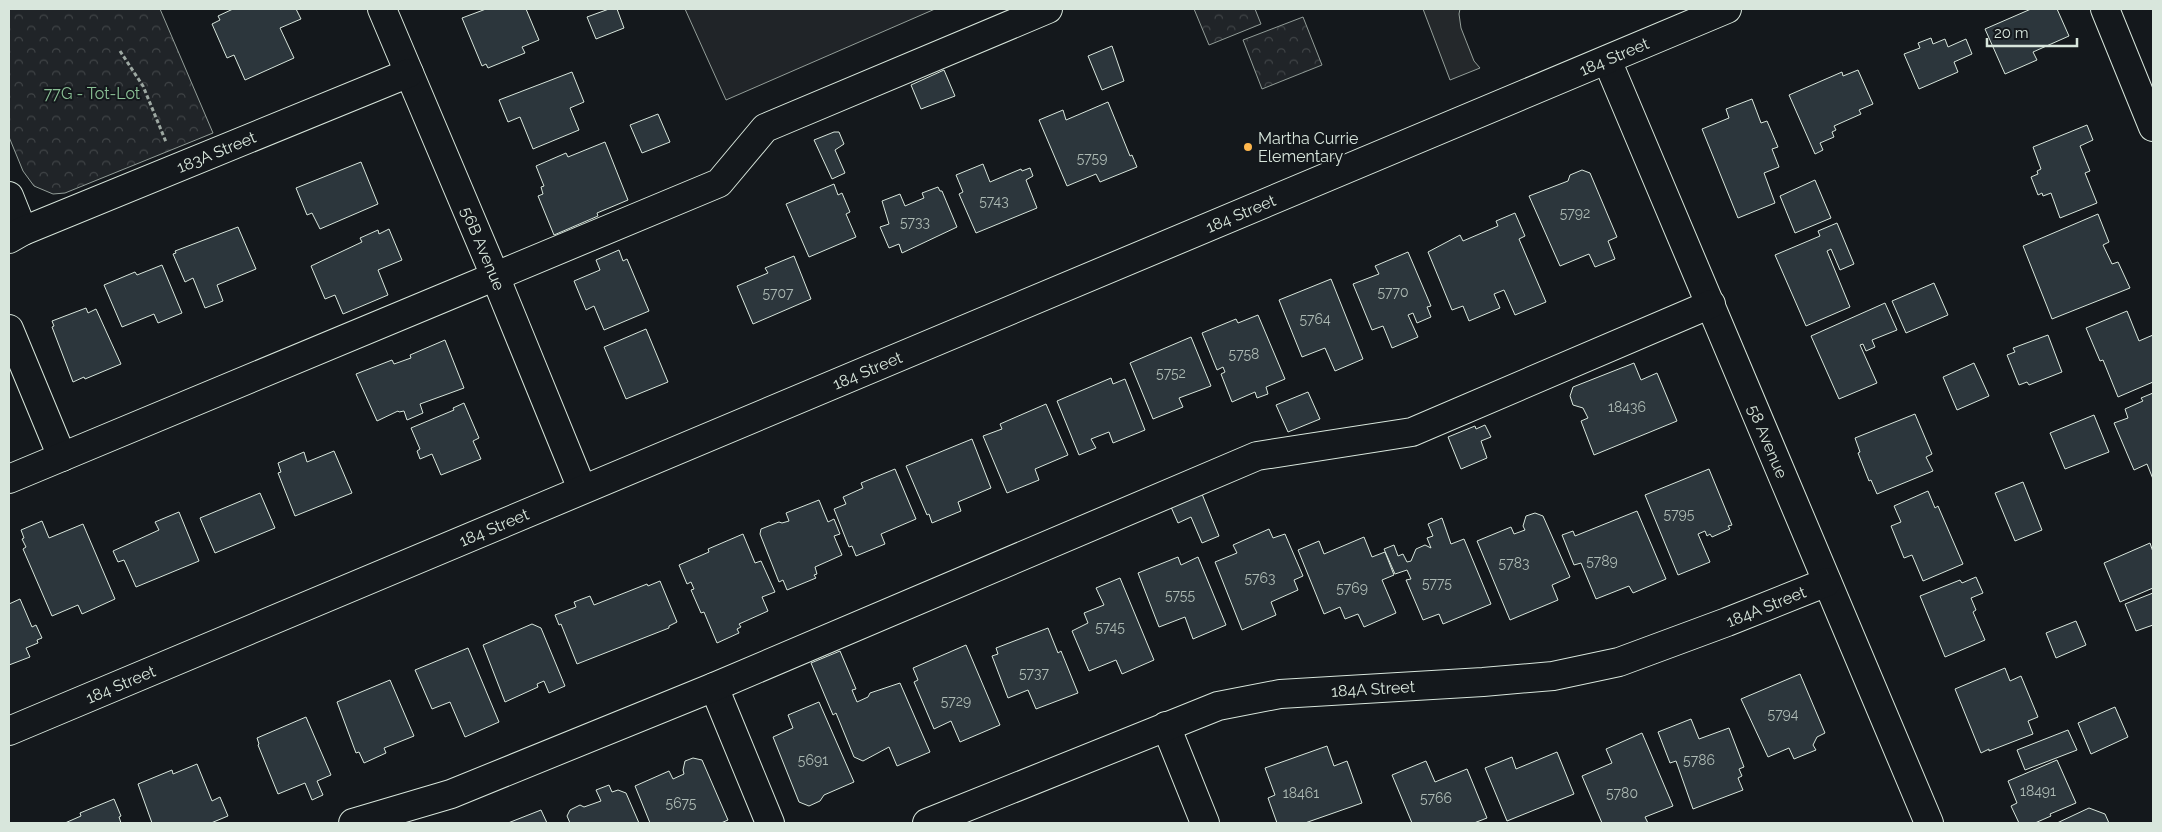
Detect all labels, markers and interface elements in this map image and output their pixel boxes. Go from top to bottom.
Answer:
scale bar [1987,15,2077,47]
text: 20 m [1994,24,2029,42]
street label: 184 Street [1577,34,1652,80]
park label: 77G - Tot-Lot [44,84,141,103]
street label: 183A Street [174,127,259,177]
place label: Martha Currie Elementary [1258,129,1358,166]
marker: Martha Currie Elementary [1242,141,1254,153]
house number: 5759 [1077,150,1107,166]
street label: 184 Street [1203,191,1279,237]
house number: 5743 [979,193,1009,209]
street label: 56B Avenue [457,204,509,293]
house number: 5792 [1560,205,1590,221]
house number: 5733 [900,214,930,230]
house number: 5770 [1377,284,1409,300]
house number: 5707 [763,285,794,301]
house number: 5764 [1299,311,1331,327]
house number: 5758 [1229,346,1259,362]
street label: 184 Street [830,347,906,394]
house number: 5752 [1156,365,1186,381]
house number: 18436 [1608,399,1646,415]
street label: 58 Avenue [1744,402,1791,481]
street label: 184 Street [456,504,532,551]
house number: 5795 [1664,506,1695,522]
house number: 5789 [1586,553,1618,569]
house number: 5783 [1499,555,1529,571]
house number: 5763 [1245,570,1276,586]
house number: 5775 [1422,575,1452,591]
house number: 5769 [1336,580,1368,596]
street label: 184A Street [1724,582,1809,631]
house number: 5755 [1165,587,1195,603]
house number: 5745 [1095,619,1125,635]
street label: 184 Street [83,661,159,708]
house number: 5737 [1019,665,1049,681]
street label: 184A Street [1331,677,1416,701]
house number: 5729 [941,693,971,709]
house number: 5794 [1768,706,1799,722]
house number: 5691 [798,752,828,768]
house number: 5786 [1683,752,1715,768]
house number: 18491 [2020,783,2056,799]
house number: 18461 [1283,785,1319,801]
house number: 5780 [1606,785,1638,801]
house number: 5766 [1420,790,1452,806]
house number: 5675 [666,795,697,811]

